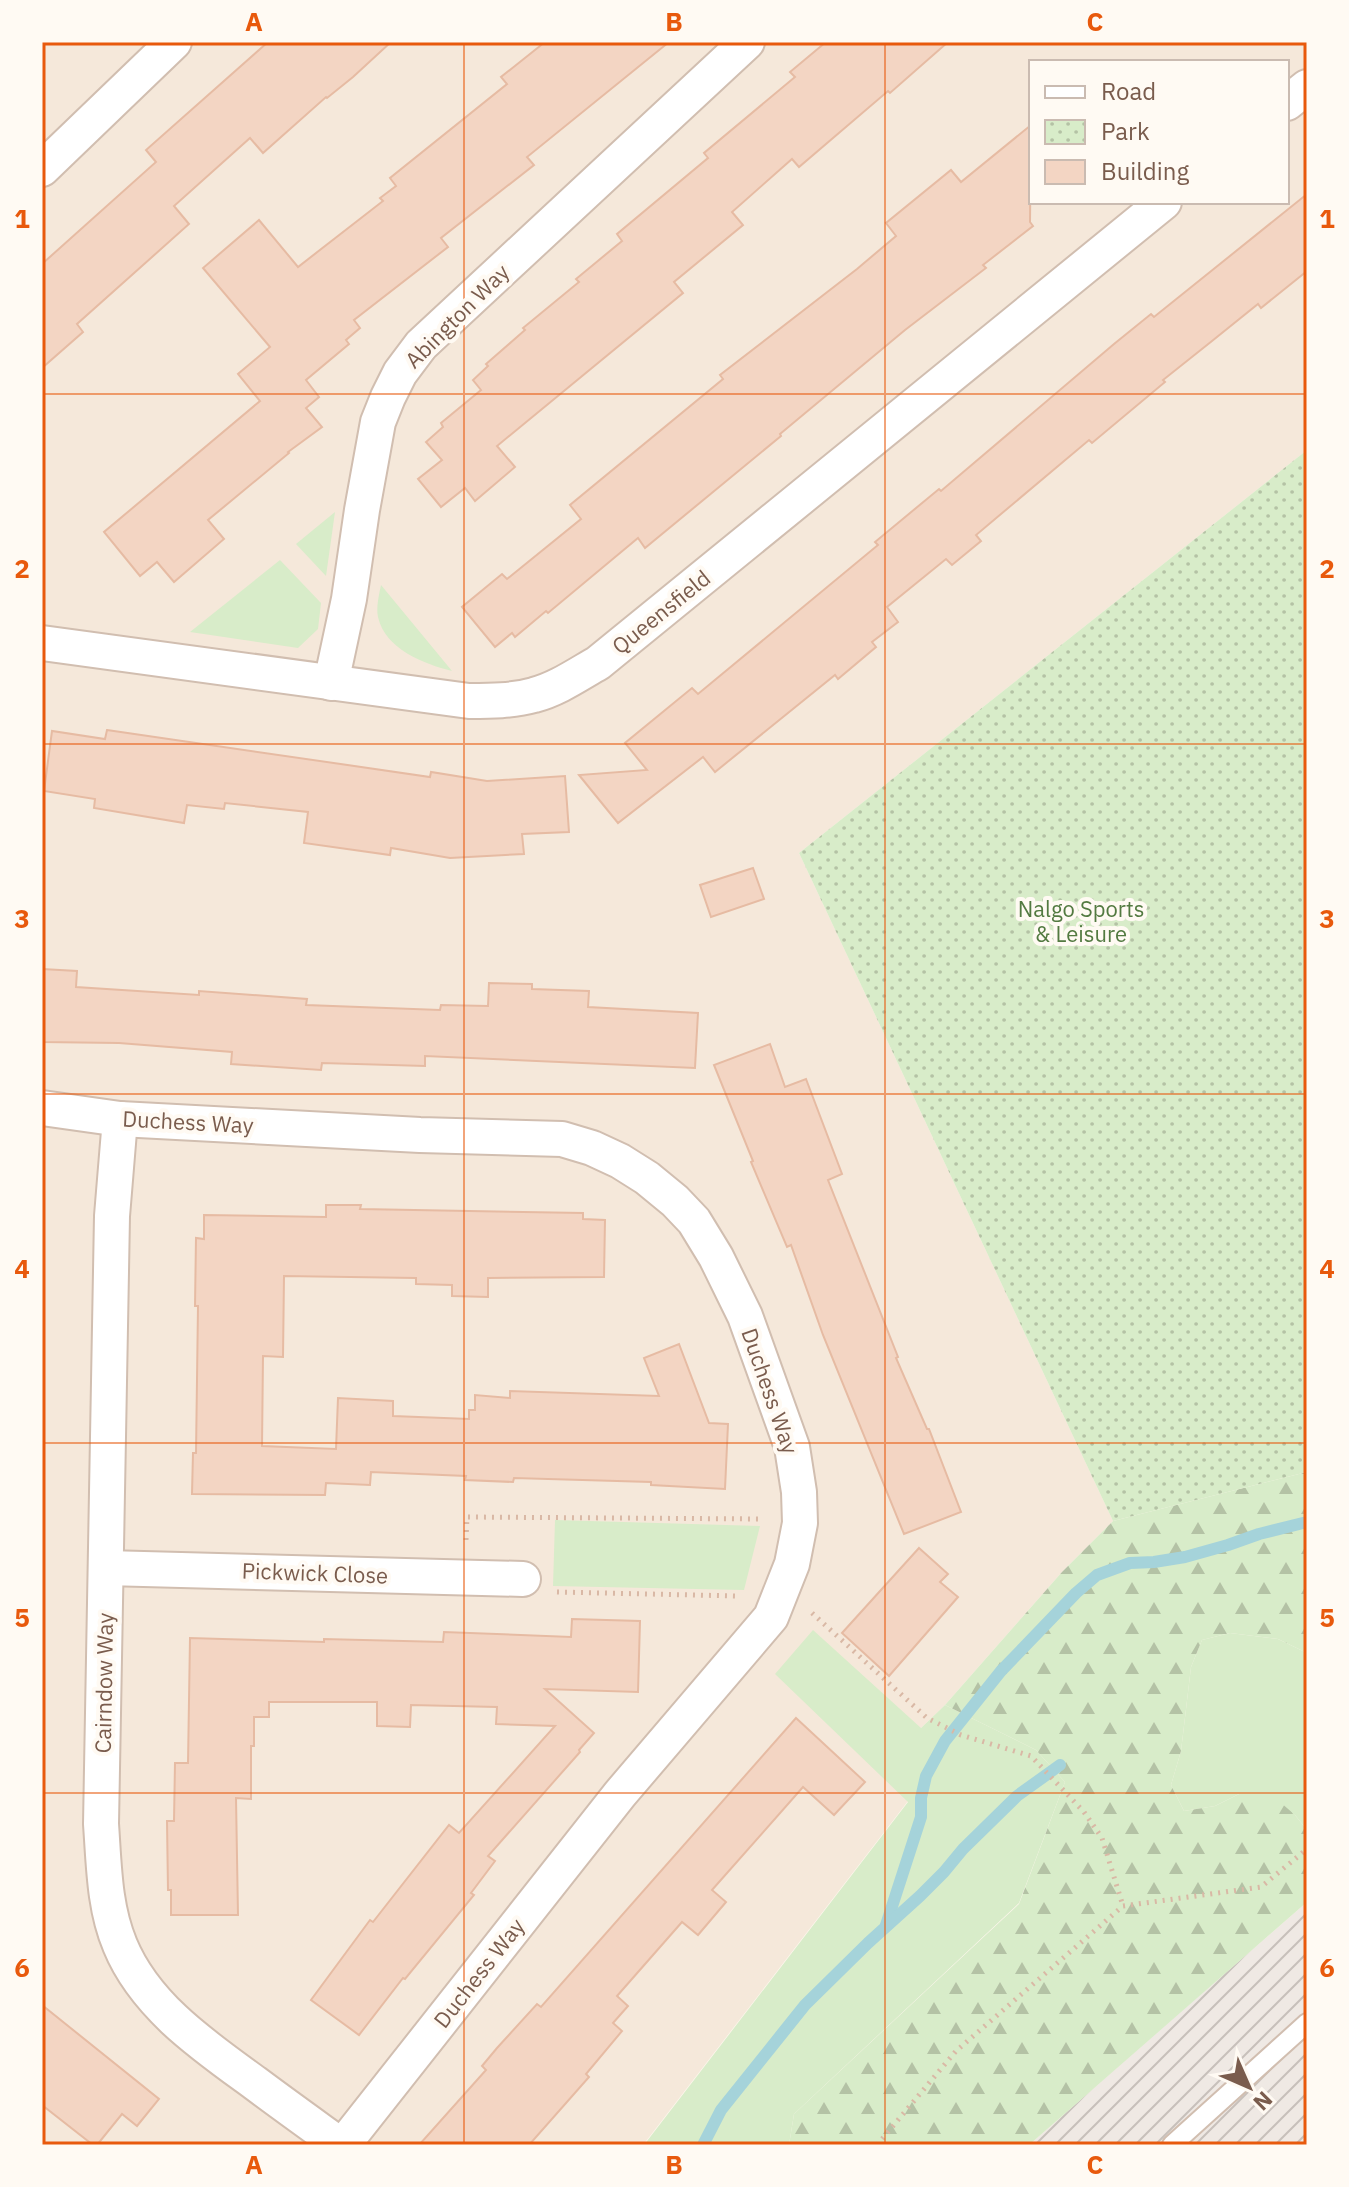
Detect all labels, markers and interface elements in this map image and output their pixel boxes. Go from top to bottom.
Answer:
text: A [245,4,263,38]
text: B [665,4,683,38]
text: C [1087,4,1104,38]
legend [1029,60,1289,204]
text: Road [1101,75,1156,107]
text: Park [1101,115,1150,147]
text: Building [1101,155,1189,187]
text: 1 [14,201,30,235]
text: 1 [1319,201,1335,235]
street label: Abington Way [398,257,515,374]
text: 2 [14,551,30,585]
text: 2 [1319,551,1335,585]
street label: Queensfield [605,563,716,660]
park label: Nalgo Sports & Leisure [1018,894,1144,948]
text: 3 [14,901,30,935]
text: 3 [1319,901,1335,935]
street label: Duchess Way [122,1104,254,1139]
text: 4 [14,1251,30,1285]
text: 4 [1319,1251,1335,1285]
street label: Duchess Way [735,1324,806,1458]
street label: Pickwick Close [241,1555,389,1590]
text: 5 [14,1600,30,1634]
text: 5 [1319,1600,1335,1634]
street label: Cairndow Way [88,1612,119,1754]
street label: Duchess Way [427,1912,530,2033]
text: 6 [14,1950,30,1984]
text: 6 [1319,1950,1335,1984]
north arrow [1209,2047,1289,2127]
text: N [1248,2086,1279,2117]
text: A [245,2147,263,2181]
text: B [665,2147,683,2181]
text: C [1087,2147,1104,2181]

